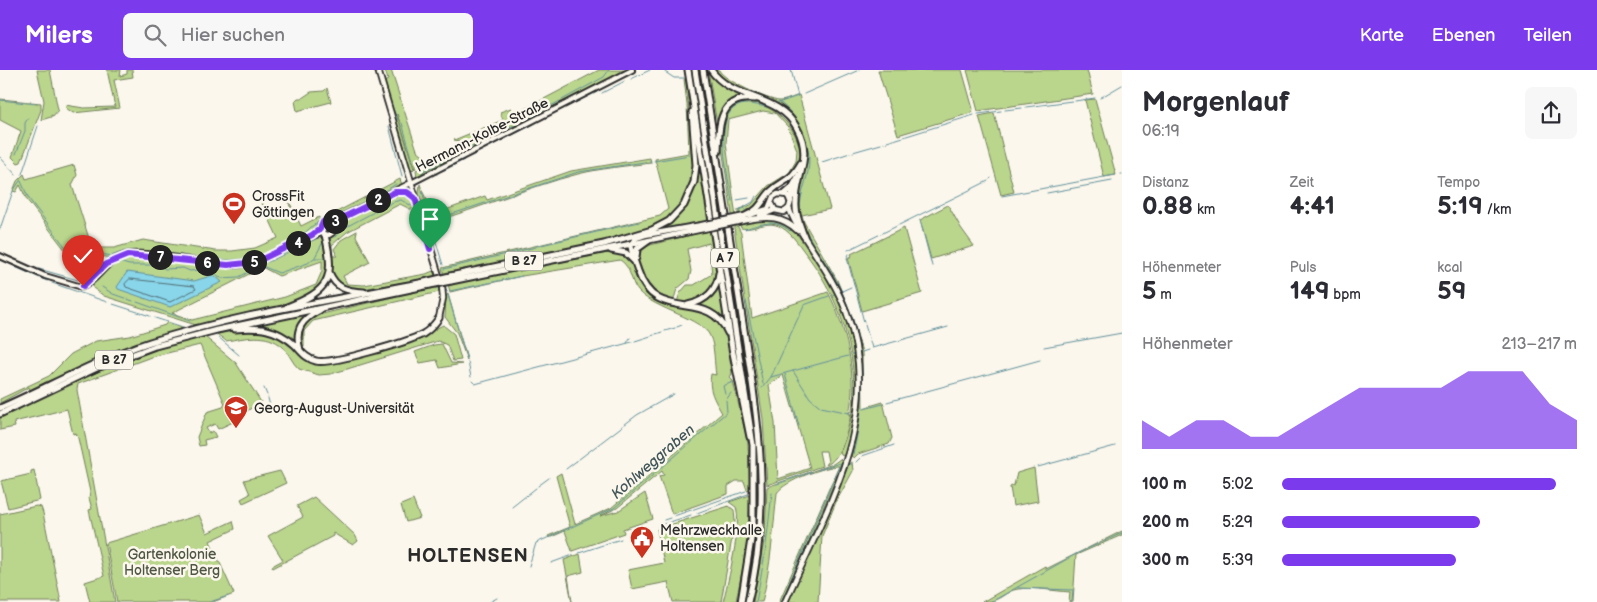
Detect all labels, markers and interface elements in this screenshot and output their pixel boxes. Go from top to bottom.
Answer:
search box [123,13,473,58]
text: Milers [25,21,93,50]
icon: search [141,21,169,49]
text: Hier suchen [181,24,285,47]
text: Karte [1360,25,1404,46]
text: Ebenen [1432,25,1495,46]
text: Teilen [1523,25,1572,46]
text: Morgenlauf [1142,86,1289,119]
button: share [1525,87,1577,139]
street label: Hermann-Kolbe-Straße [413,94,551,176]
text: 06:19 [1142,122,1180,141]
text: Distanz [1142,174,1189,191]
text: Zeit [1290,174,1314,191]
text: Tempo [1437,174,1480,191]
place label: CrossFit Göttingen [252,188,314,221]
pin: 2 [366,188,390,212]
sports icon: CrossFit Göttingen [221,191,247,225]
text: 0.88 [1142,191,1193,222]
text: 4:41 [1290,191,1335,222]
text: 5:19 [1437,191,1483,222]
text: 2 [374,192,383,209]
pin [409,198,451,249]
text: km [1193,201,1215,218]
text: /km [1483,201,1511,218]
icon: arrive [416,205,444,233]
pin: 3 [322,208,348,234]
text: 3 [331,213,340,230]
pin: 4 [286,230,310,256]
pin [62,235,104,286]
text: 4 [294,235,303,252]
icon: check [69,242,97,270]
pin: 7 [148,244,172,270]
road number: A 7 [711,248,739,268]
text: 7 [157,249,164,266]
pin: 6 [194,250,220,276]
pin: 5 [242,250,266,274]
road number: B 27 [505,252,543,270]
text: 5 [250,254,259,271]
text: 6 [203,255,212,272]
text: Höhenmeter [1142,259,1221,276]
text: Puls [1290,259,1316,276]
text: kcal [1437,259,1462,276]
text: 5 [1142,276,1156,307]
text: 149 [1290,276,1330,307]
text: 59 [1437,276,1466,307]
text: m [1156,286,1172,303]
text: bpm [1330,286,1361,303]
text: Höhenmeter [1142,335,1232,354]
text: 213–217 m [1501,335,1577,354]
road number: B 27 [95,350,133,370]
school or university icon: Georg-August-Universität [223,395,249,429]
place label: Georg-August-Universität [254,400,415,417]
water label: Kohlweggraben [607,420,699,504]
text: 100 m [1142,475,1187,494]
text: 5:02 [1222,475,1253,494]
text: 200 m [1142,513,1189,532]
text: 5:29 [1222,513,1253,532]
place label: Mehrzweckhalle Holtensen [660,522,762,555]
public building icon: Mehrzweckhalle Holtensen [629,525,655,559]
district label: HOLTENSEN [407,545,529,568]
park label: Gartenkolonie Holtenser Berg [124,546,220,579]
text: 300 m [1142,551,1189,570]
text: 5:39 [1222,551,1254,570]

